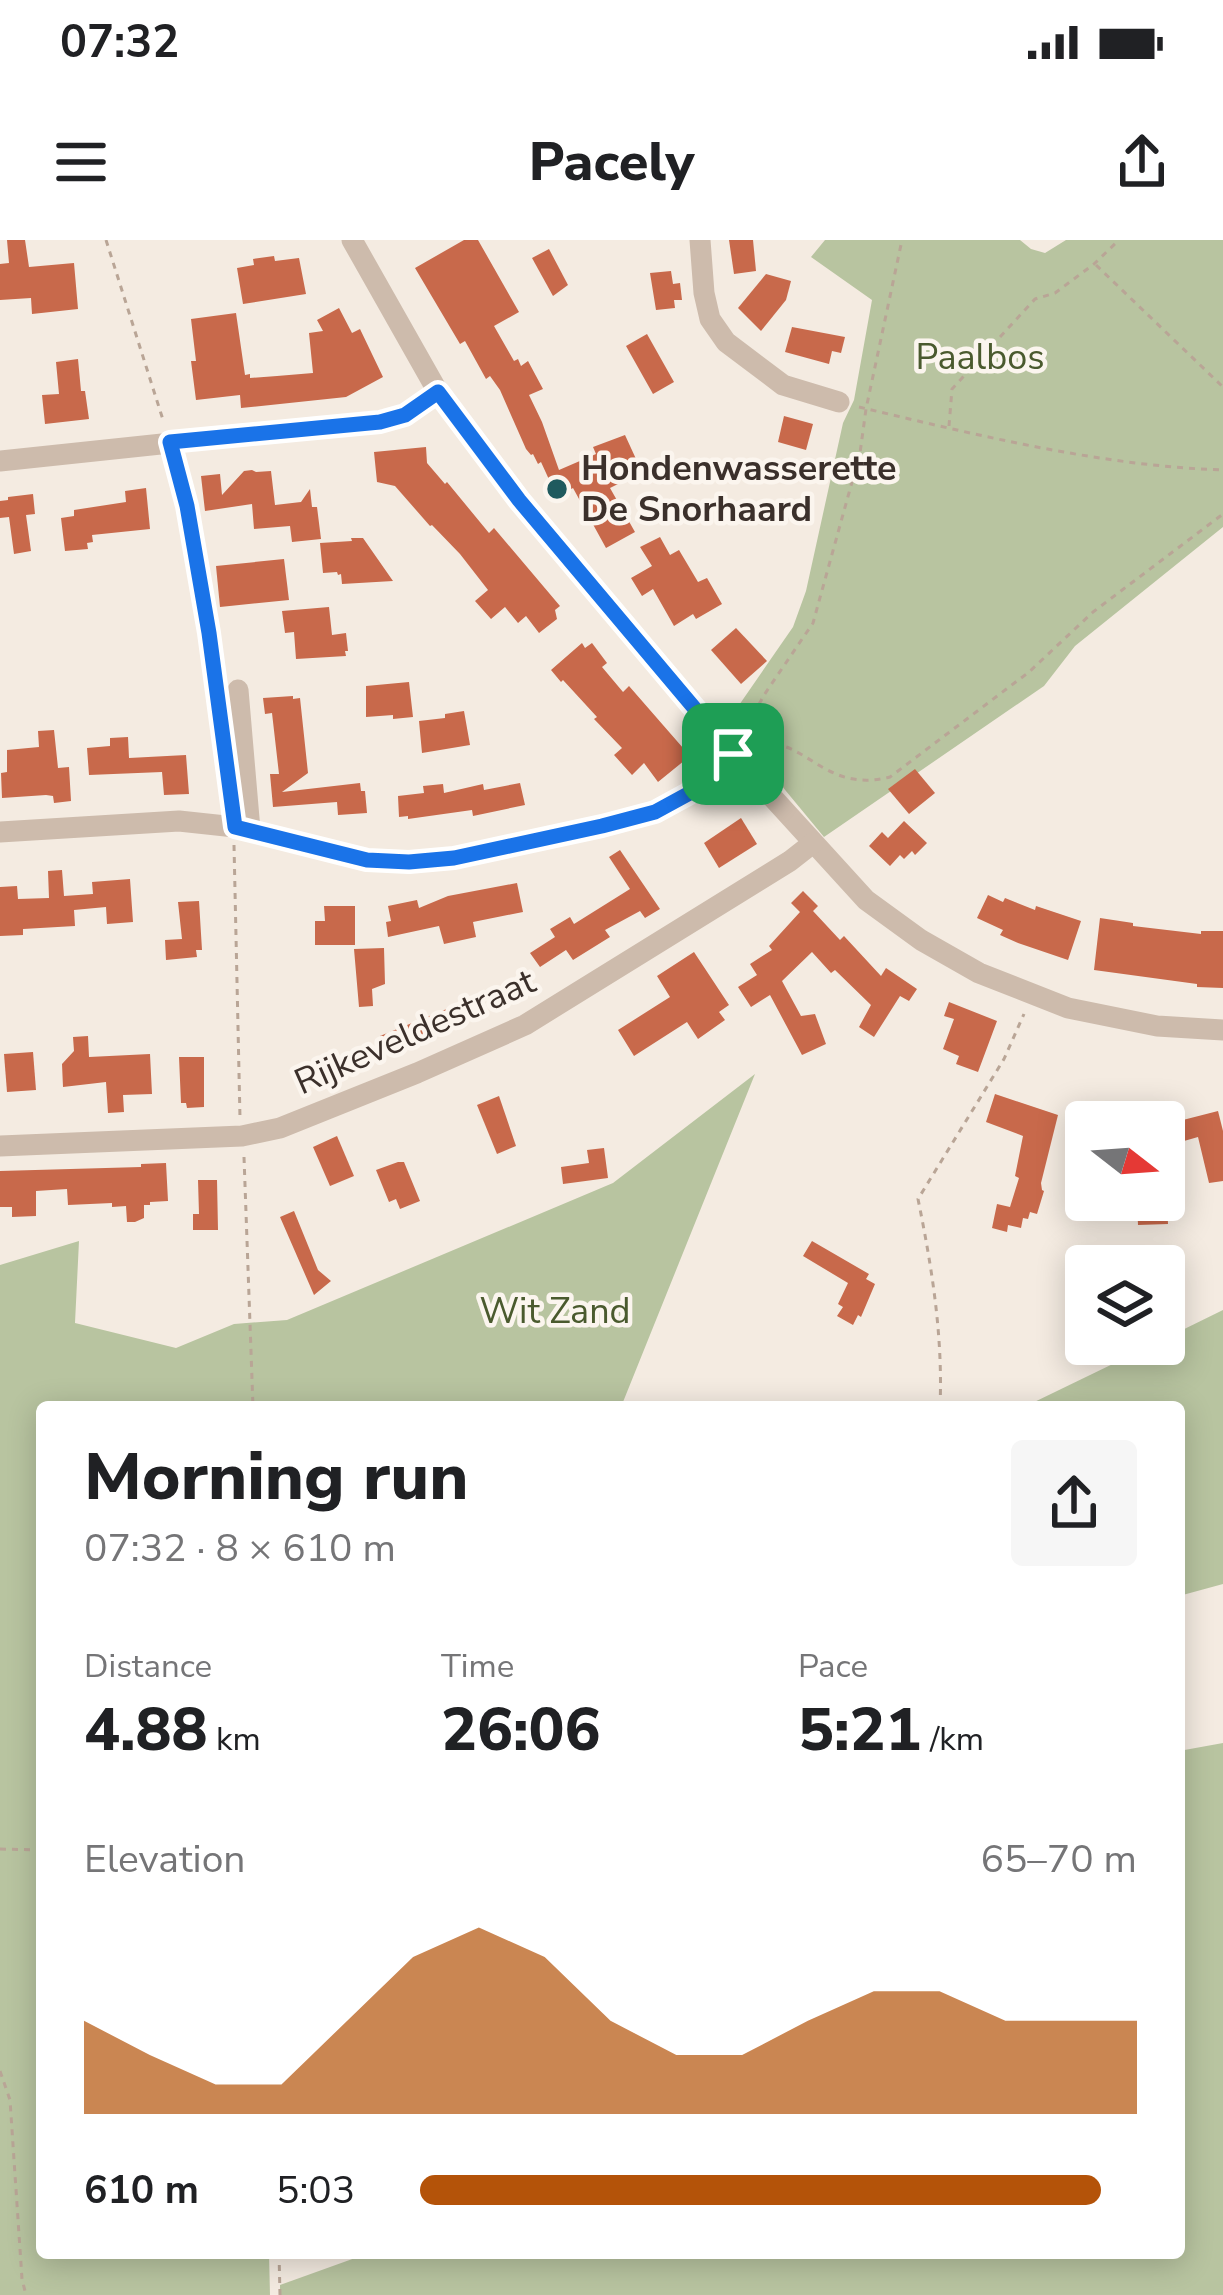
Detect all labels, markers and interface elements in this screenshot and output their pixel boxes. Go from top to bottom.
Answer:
text: 07:32 [60,12,179,73]
text: Pacely [529,125,694,199]
icon: menu [48,129,114,195]
icon: share [1109,129,1175,195]
park label: Paalbos [915,333,1045,382]
place label: Hondenwasserette De Snorhaard [581,444,897,534]
marker: Hondenwasserette De Snorhaard [544,476,570,502]
pin [682,703,784,805]
icon: arrive [700,721,766,787]
street label: Rijkeveldestraat [287,957,543,1107]
north arrow [1065,1101,1185,1221]
map controls [1065,1101,1185,1365]
button: layers [1065,1245,1185,1365]
park label: Wit Zand [479,1287,631,1336]
text: Morning run [84,1432,468,1522]
button: share [1011,1440,1137,1566]
text: 07:32 · 8 × 610 m [84,1522,396,1575]
text: Distance [84,1644,212,1689]
text: Time [441,1644,514,1689]
text: Pace [798,1644,868,1689]
text: 4.88 [84,1689,208,1771]
text: 26:06 [441,1689,601,1771]
text: 5:21 [798,1689,922,1771]
text: km [208,1717,261,1762]
text: /km [922,1717,984,1762]
text: Elevation [84,1833,245,1886]
text: 65–70 m [980,1833,1137,1886]
text: 610 m [84,2164,199,2217]
text: 5:03 [276,2164,355,2217]

